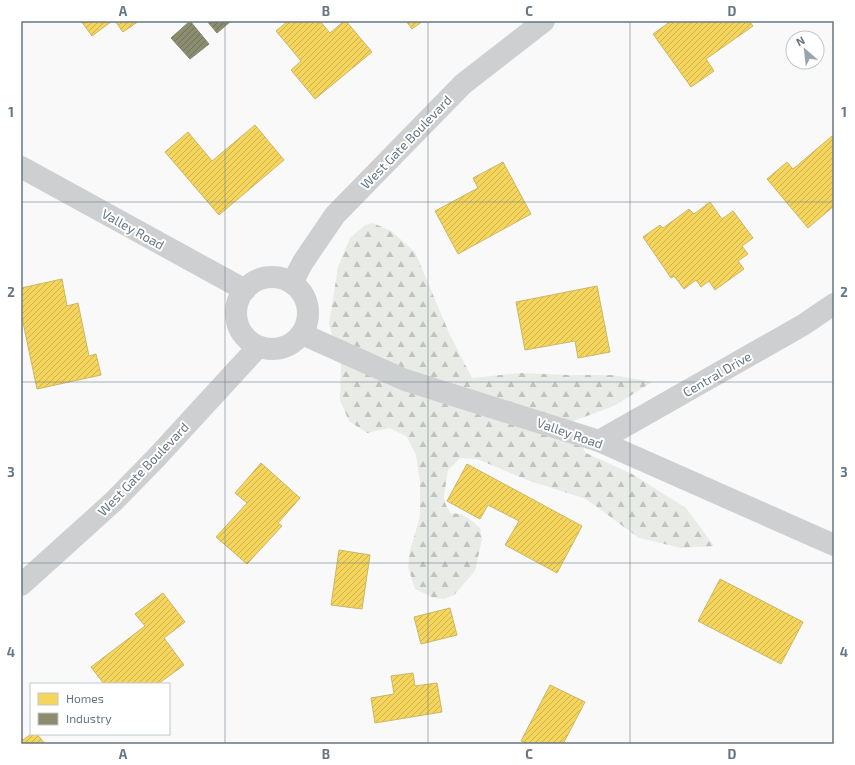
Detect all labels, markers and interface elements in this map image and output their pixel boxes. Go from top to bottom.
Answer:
text: A [119,3,128,19]
text: B [322,3,330,19]
text: C [525,3,533,19]
text: D [728,3,737,19]
north arrow [785,30,825,70]
text: N [794,33,807,48]
street label: West Gate Boulevard [357,92,455,192]
text: 1 [8,104,14,120]
text: 1 [841,104,847,120]
street label: Valley Road [99,205,167,253]
text: 2 [7,284,15,300]
text: 2 [840,284,848,300]
street label: Central Drive [680,348,754,400]
street label: Valley Road [535,414,605,452]
street label: West Gate Boulevard [94,419,192,519]
text: 3 [7,464,15,480]
text: 3 [840,464,848,480]
text: 4 [7,644,15,660]
text: 4 [840,644,848,660]
legend [30,683,170,735]
text: Homes [66,691,104,705]
text: Industry [66,711,112,725]
text: A [119,746,128,762]
text: B [322,746,330,762]
text: C [525,746,533,762]
text: D [728,746,737,762]

